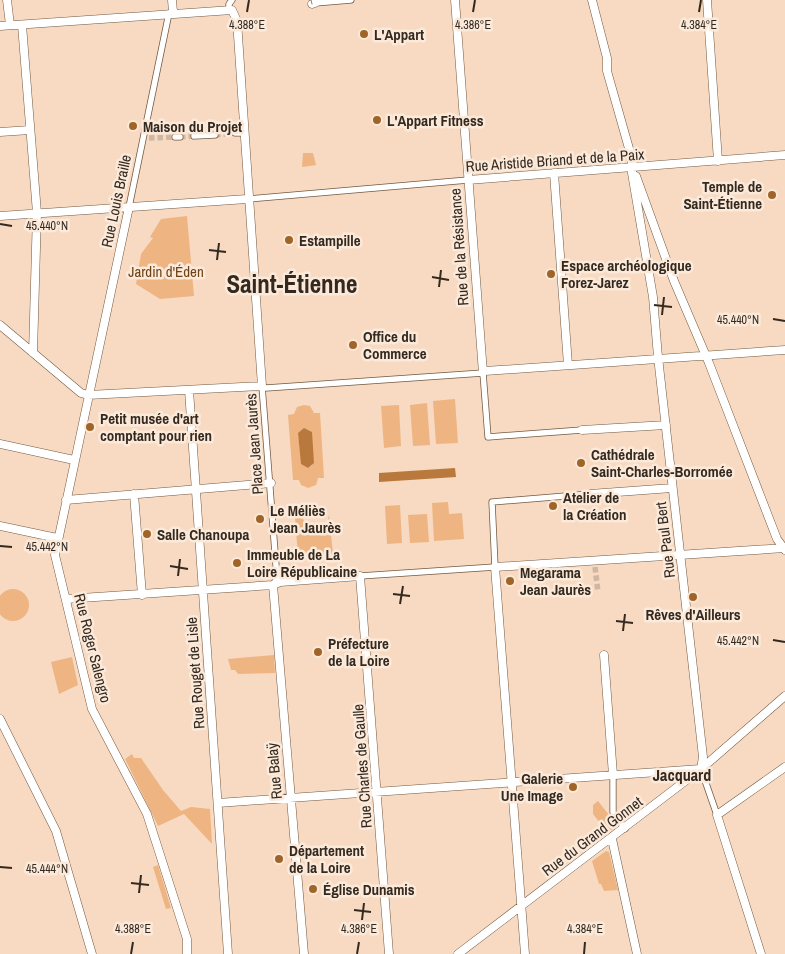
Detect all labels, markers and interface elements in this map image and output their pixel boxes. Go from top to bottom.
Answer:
text: 4.388°E [229,17,265,33]
text: 4.386°E [455,17,491,33]
text: 4.384°E [681,17,717,33]
place label: L'Appart [374,24,424,45]
marker: L'Appart [358,28,370,40]
place label: L'Appart Fitness [387,110,484,131]
marker: L'Appart Fitness [371,114,383,126]
place label: Maison du Projet [143,116,242,137]
marker: Maison du Projet [127,120,139,132]
street label: Rue Aristide Briand et de la Paix [465,143,646,177]
street label: Rue Louis Braille [96,153,136,249]
place label: Temple de Saint-Étienne [683,176,762,214]
street label: Rue de la Résistance [444,187,474,306]
marker: Temple de Saint-Étienne [766,189,778,201]
text: 45.440°N [26,218,68,234]
place label: Estampille [299,230,361,251]
marker: Estampille [283,234,295,246]
place label: Espace archéologique Forez-Jarez [561,255,692,293]
park label: Jardin d'Éden [128,261,204,282]
district label: Saint-Étienne [226,267,358,301]
marker: Espace archéologique Forez-Jarez [545,268,557,280]
text: 45.440°N [717,312,759,328]
place label: Office du Commerce [363,326,427,364]
marker: Office du Commerce [347,339,359,351]
street label: Place Jean Jaurès [240,393,268,495]
place label: Petit musée d'art comptant pour rien [100,408,212,446]
marker: Petit musée d'art comptant pour rien [84,421,96,433]
place label: Cathédrale Saint-Charles-Borromée [591,444,733,482]
marker: Cathédrale Saint-Charles-Borromée [575,457,587,469]
place label: Atelier de la Création [563,487,627,525]
place label: Le Méliès Jean Jaurès [270,500,341,538]
marker: Atelier de la Création [547,500,559,512]
street label: Rue Paul Bert [650,500,680,579]
marker: Le Méliès Jean Jaurès [254,513,266,525]
place label: Salle Chanoupa [157,524,249,545]
marker: Salle Chanoupa [141,528,153,540]
text: 45.442°N [26,539,68,555]
place label: Immeuble de La Loire Républicaine [247,544,357,582]
marker: Immeuble de La Loire Républicaine [231,557,243,569]
place label: Megarama Jean Jaurès [520,562,591,600]
marker: Megarama Jean Jaurès [504,575,516,587]
street label: Rue Roger Salengro [69,591,117,705]
marker: Rêves d'Ailleurs [687,591,699,603]
place label: Rêves d'Ailleurs [645,604,741,625]
street label: Rue Rouget de Lisle [181,616,209,730]
place label: Préfecture de la Loire [328,633,390,671]
text: 45.442°N [717,633,759,649]
marker: Préfecture de la Loire [312,646,324,658]
street label: Rue Charles de Gaulle [347,703,377,829]
street label: Rue Balaÿ [261,741,287,800]
district label: Jacquard [653,764,711,786]
place label: Galerie Une Image [501,768,563,806]
marker: Galerie Une Image [567,781,579,793]
street label: Rue du Grand Gonnet [537,791,647,881]
place label: Département de la Loire [289,840,364,878]
marker: Département de la Loire [273,853,285,865]
text: 45.444°N [26,861,68,877]
place label: Église Dunamis [323,879,415,900]
marker: Église Dunamis [307,883,319,895]
text: 4.388°E [115,921,151,937]
text: 4.386°E [341,921,377,937]
text: 4.384°E [567,921,603,937]

